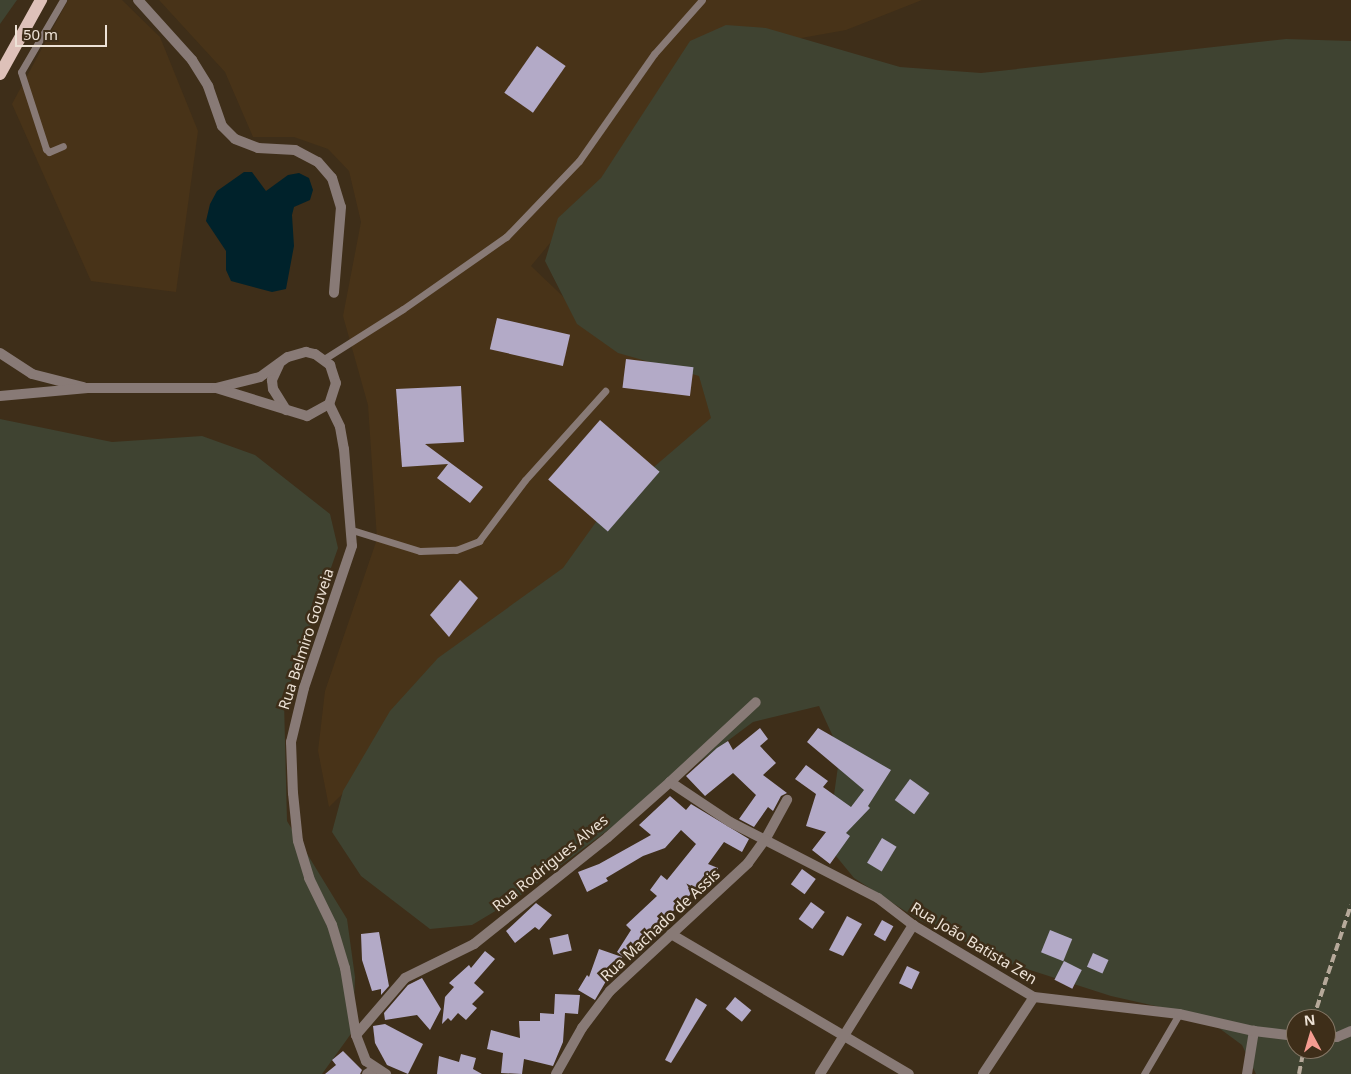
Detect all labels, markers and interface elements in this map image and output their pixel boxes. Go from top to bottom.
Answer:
scale bar [18,15,110,47]
text: 50 m [23,24,58,44]
street label: Rua Belmiro Gouveia [275,566,337,712]
street label: Rua Rodrigues Alves [489,811,611,915]
street label: Rua Machado de Assis [597,865,723,985]
street label: Rua João Batista Zen [908,898,1040,988]
north arrow [1286,1009,1336,1059]
text: N [1303,1010,1316,1030]

